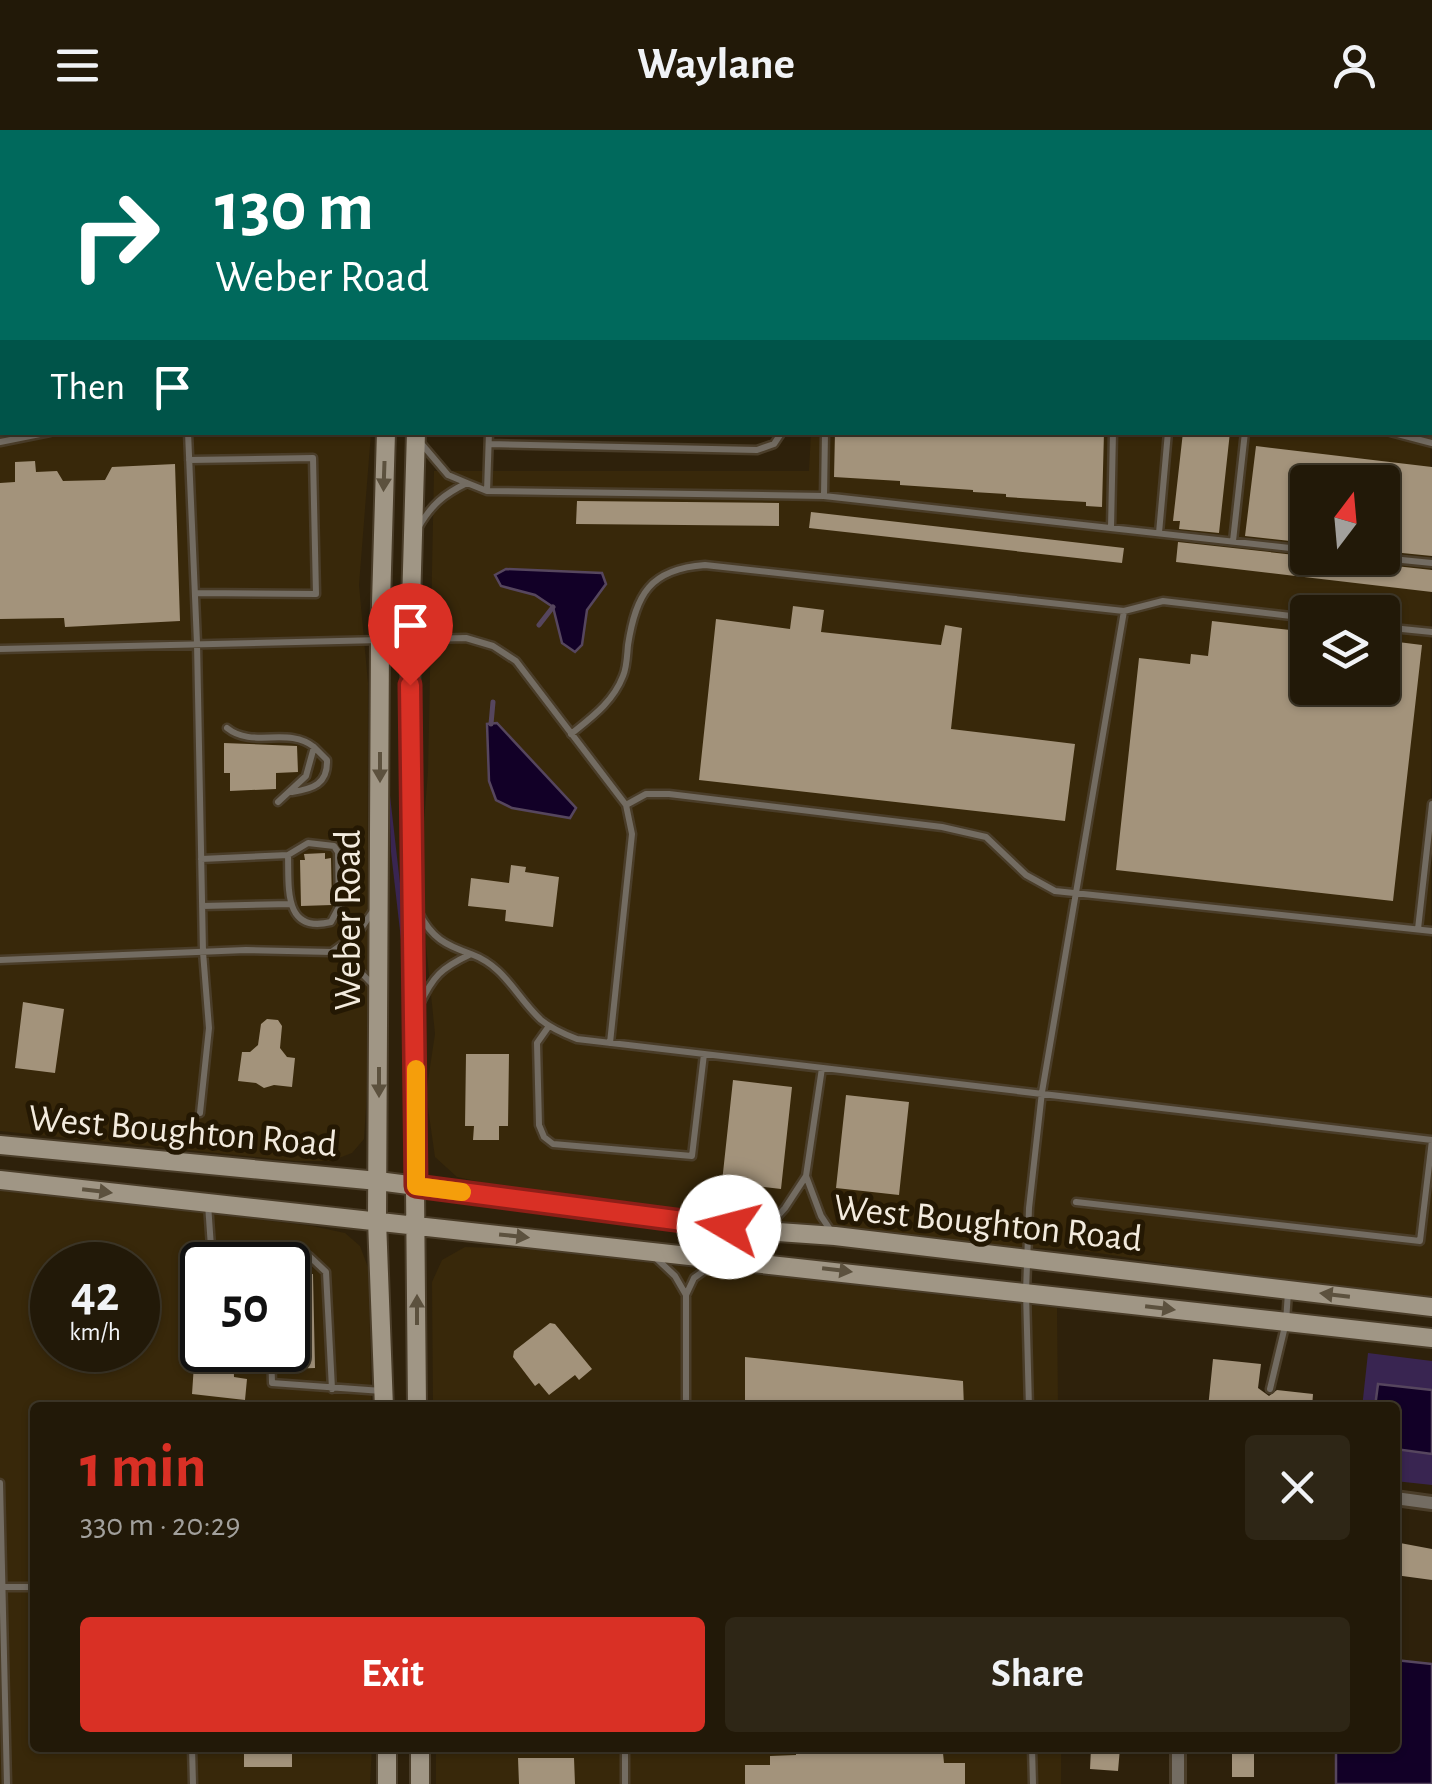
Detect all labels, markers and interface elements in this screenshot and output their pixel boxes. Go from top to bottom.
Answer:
icon: menu [50,38,105,93]
icon: person [1327,38,1382,93]
text: Waylane [637,42,795,87]
icon: right [50,170,180,300]
text: 130 m [215,173,374,243]
text: Weber Road [215,255,429,300]
icon: arrive [145,360,200,415]
text: Then [50,369,125,407]
one-way arrow [375,460,391,492]
north arrow [1290,465,1400,575]
map controls [1290,465,1400,705]
pin [368,583,453,686]
button: layers [1290,595,1400,705]
icon: arrive [383,598,438,653]
one-way arrow [372,752,388,784]
street label: Weber Road [330,830,368,1010]
one-way arrow [371,1066,387,1098]
street label: West Boughton Road [27,1100,339,1164]
position arrow [677,1175,781,1279]
one-way arrow [81,1183,113,1199]
street label: West Boughton Road [832,1189,1144,1259]
one-way arrow [498,1228,530,1244]
speed limit sign: 50 [180,1242,310,1372]
one-way arrow [822,1262,853,1278]
text: 42 [71,1270,119,1320]
one-way arrow [1319,1286,1351,1302]
one-way arrow [409,1293,425,1325]
one-way arrow [1144,1300,1176,1316]
text: km/h [69,1320,121,1345]
button: close [1245,1435,1350,1540]
text: 1 min [80,1438,206,1498]
text: 330 m · 20:29 [80,1509,240,1541]
button: Exit [80,1617,705,1732]
button: Share [725,1617,1350,1732]

